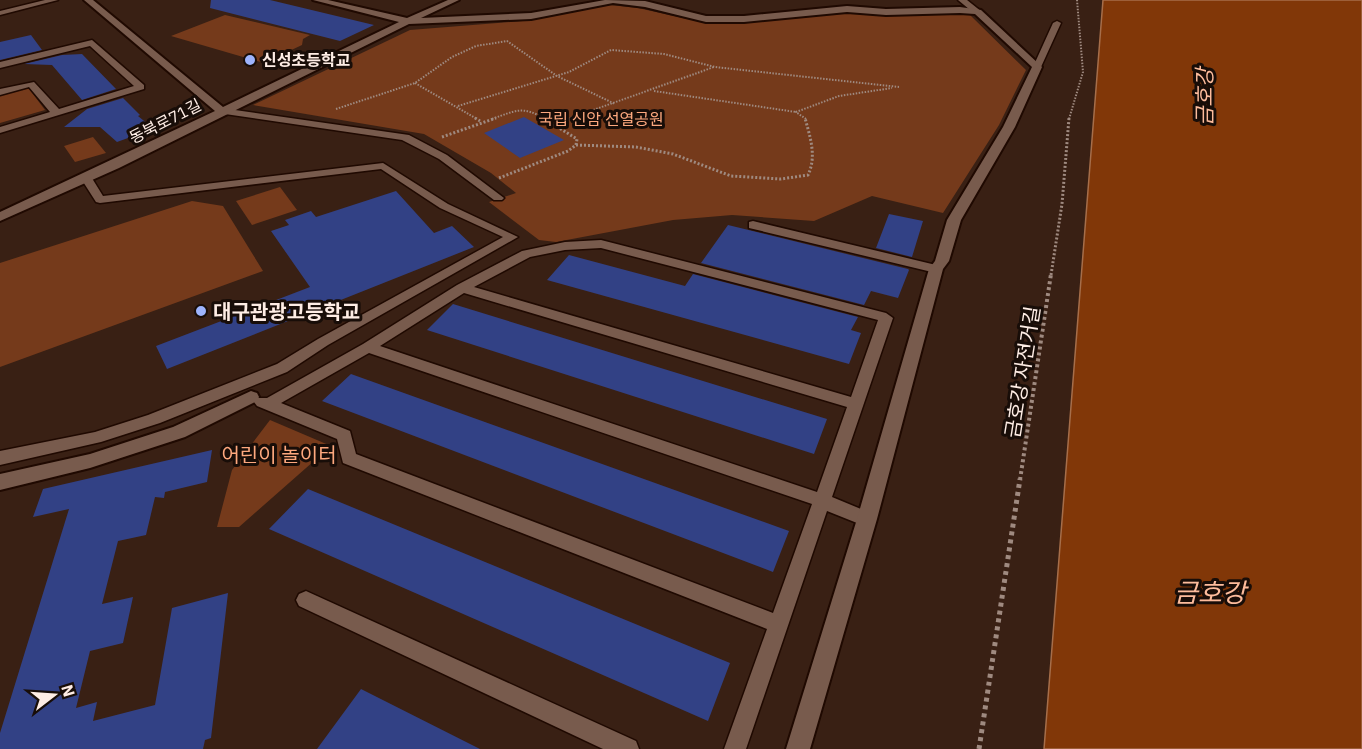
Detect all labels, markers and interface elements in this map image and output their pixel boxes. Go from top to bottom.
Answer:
place label: 신성초등학교 [262,50,351,70]
marker: 신성초등학교 [243,53,257,67]
water label: 금호강 [1190,65,1218,126]
street label: 동북로71길 [126,94,204,148]
park label: 국립 신암 선열공원 [538,109,664,129]
place label: 대구관광고등학교 [213,298,360,325]
marker: 대구관광고등학교 [194,304,208,318]
street label: 금호강 자전거길 [998,304,1046,440]
park label: 어린이 놀이터 [221,441,337,468]
water label: 금호강 [1174,575,1249,609]
north arrow [24,665,84,725]
text: N [57,682,80,699]

